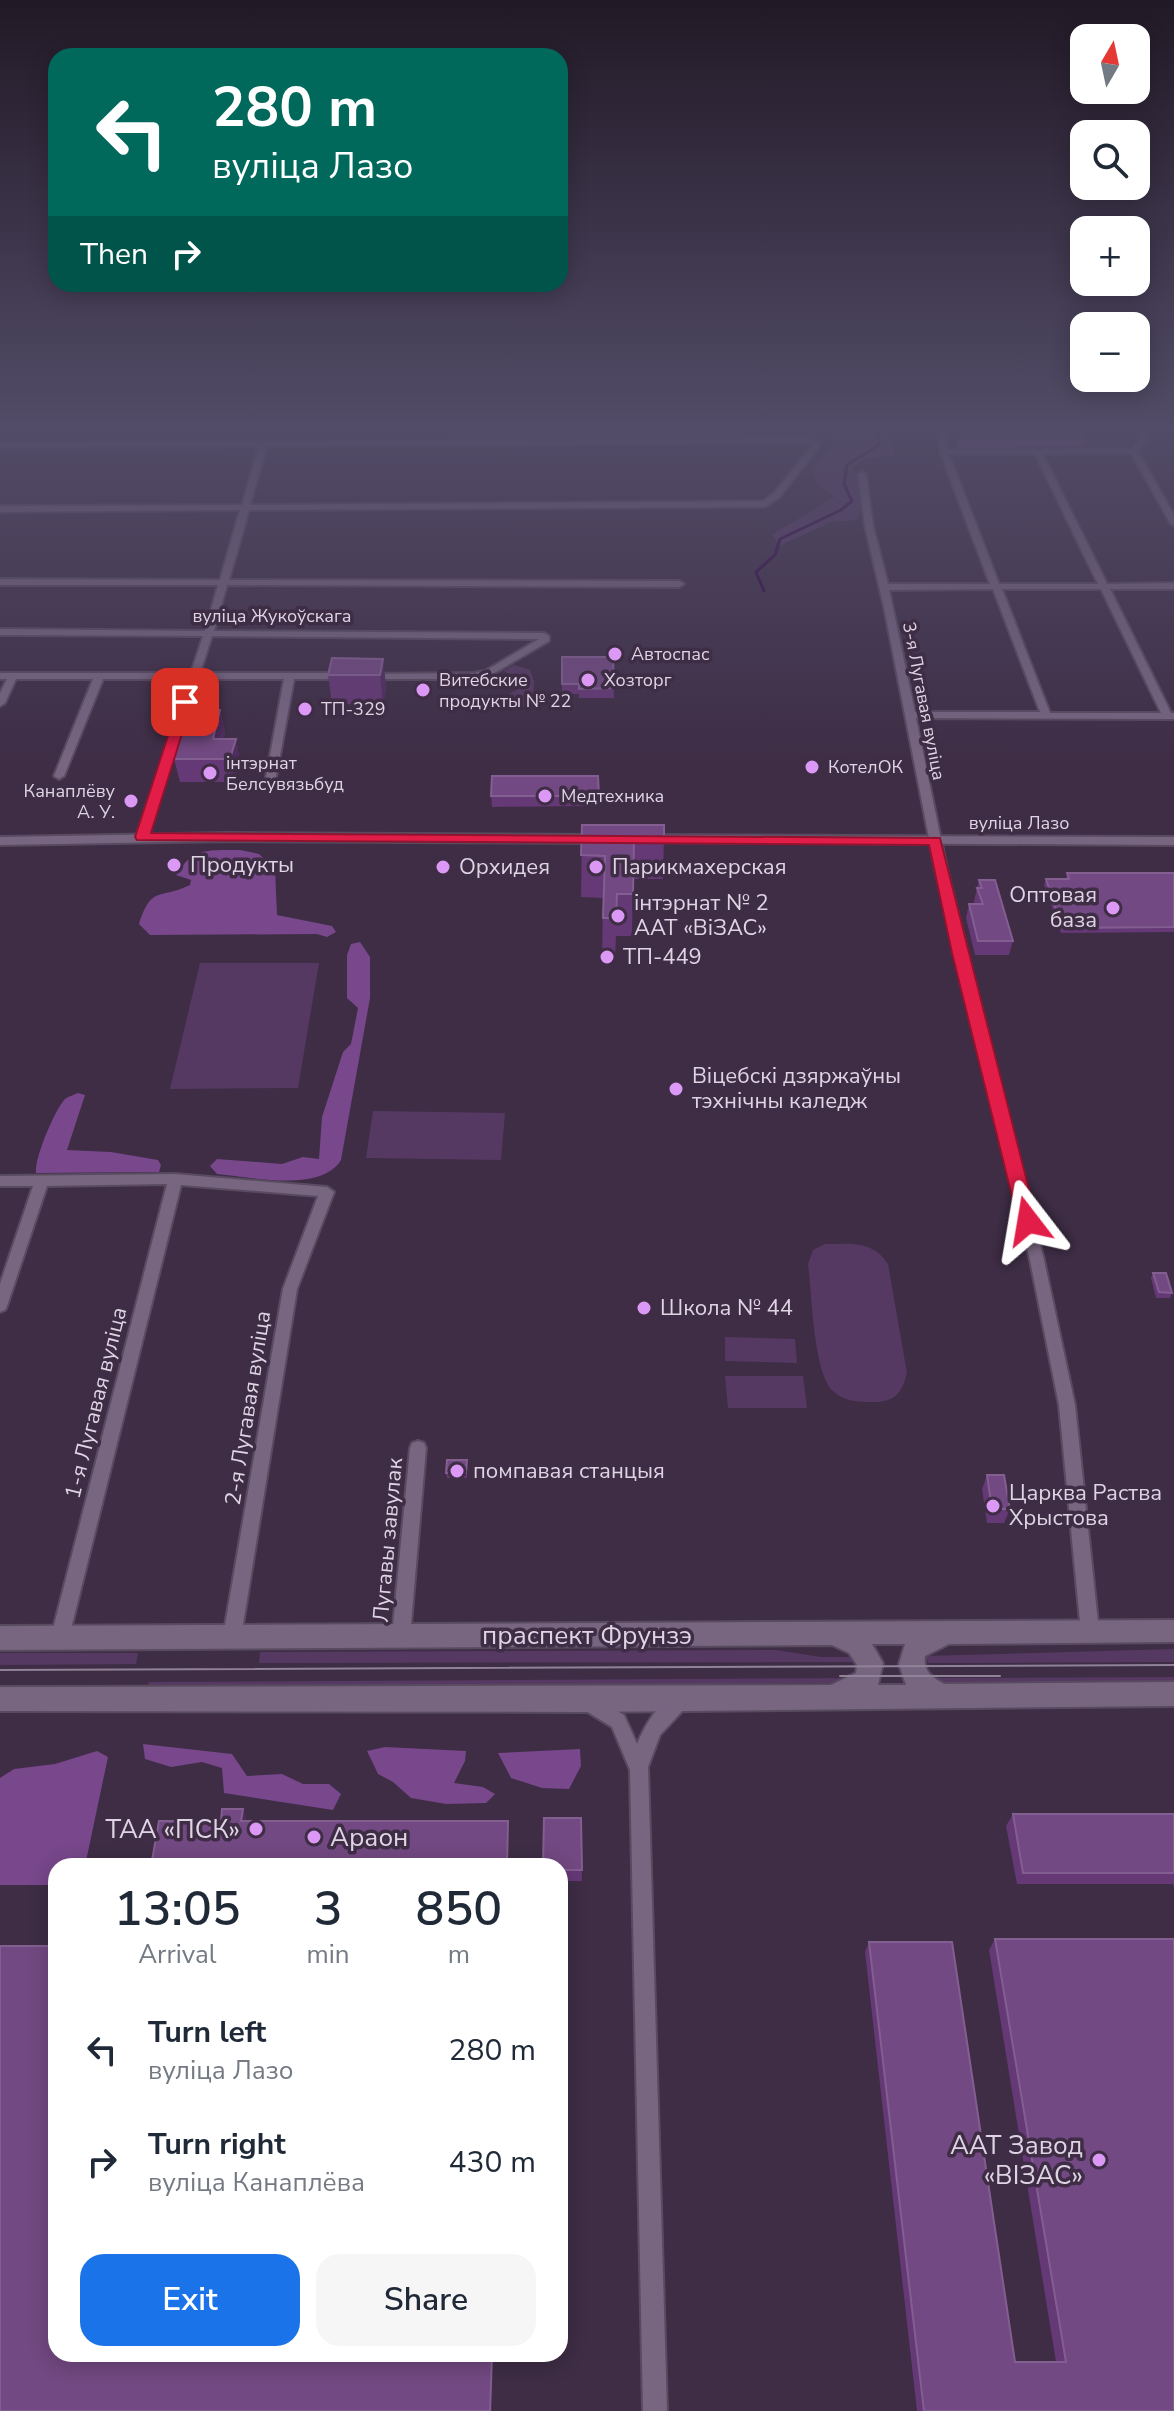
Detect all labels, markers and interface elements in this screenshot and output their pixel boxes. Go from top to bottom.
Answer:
north arrow [1070,24,1150,104]
map controls [1070,24,1150,392]
text: 280 m [212,69,377,146]
icon: left [80,80,184,184]
button: search [1070,120,1150,200]
text: вуліца Лазо [212,142,413,191]
button: + [1070,216,1150,296]
icon: right [164,232,208,276]
text: Then [80,234,148,275]
button: − [1070,312,1150,392]
street label: вуліца Жукоўскага [192,604,352,628]
street label: 3-я Лугавая вуліца [897,620,951,782]
place label: Автоспас [631,642,710,666]
marker: Автоспас [606,645,624,663]
pin [151,668,219,736]
place label: Витебские продукты № 22 [439,668,571,713]
place label: Хозторг [604,668,672,692]
marker: Хозторг [579,671,597,689]
icon: arrive [163,680,207,724]
marker: Витебские продукты № 22 [414,681,432,699]
place label: ТП-329 [321,697,385,721]
marker: ТП-329 [296,700,314,718]
place label: інтэрнат Белсувязьбуд [226,751,344,796]
place label: КотелОК [828,755,903,779]
marker: КотелОК [803,758,821,776]
marker: інтэрнат Белсувязьбуд [201,764,219,782]
place label: Канаплёву А. У. [24,779,116,824]
place label: Медтехника [561,784,664,808]
marker: Медтехника [536,787,554,805]
marker: Канаплёву А. У. [122,792,140,810]
street label: вуліца Лазо [969,811,1069,835]
place label: Продукты [190,850,294,880]
place label: Орхидея [459,852,550,882]
place label: Парикмахерская [612,852,787,882]
marker: Продукты [165,856,183,874]
marker: Орхидея [434,858,452,876]
marker: Парикмахерская [587,858,605,876]
place label: Оптовая база [1009,880,1097,935]
place label: інтэрнат № 2 ААТ «ВіЗАС» [634,888,769,943]
marker: Оптовая база [1104,899,1122,917]
marker: інтэрнат № 2 ААТ «ВіЗАС» [609,907,627,925]
place label: ТП-449 [623,942,702,972]
marker: ТП-449 [598,948,616,966]
place label: Віцебскі дзяржаўны тэхнічны каледж [692,1061,901,1116]
marker: Віцебскі дзяржаўны тэхнічны каледж [667,1080,685,1098]
position arrow [986,1179,1070,1263]
place label: Школа № 44 [660,1293,793,1323]
marker: Школа № 44 [635,1299,653,1317]
street label: 1-я Лугавая вуліца [58,1304,134,1502]
street label: 2-я Лугавая вуліца [218,1309,278,1507]
street label: Лугавы завулак [366,1456,410,1623]
place label: помпавая станцыя [473,1456,665,1486]
marker: помпавая станцыя [448,1462,466,1480]
place label: Царква Раства Хрыстова [1009,1478,1162,1533]
marker: Царква Раства Хрыстова [984,1497,1002,1515]
street label: праспект Фрунзэ [482,1618,692,1653]
place label: ТАА «ПСК» [105,1812,240,1847]
marker: ТАА «ПСК» [247,1820,265,1838]
place label: Араон [330,1820,408,1855]
marker: Араон [305,1828,323,1846]
text: 13:05 [114,1876,241,1942]
text: 3 [314,1876,342,1942]
text: 850 [416,1876,502,1942]
text: Arrival [138,1937,216,1972]
text: min [307,1937,350,1972]
text: m [448,1937,470,1972]
text: Turn left [148,2012,266,2053]
icon: left [80,2028,124,2072]
text: 280 m [449,2030,536,2071]
text: вуліца Лазо [148,2053,293,2088]
text: Turn right [148,2124,286,2165]
place label: ААТ Завод «ВІЗАС» [950,2128,1083,2193]
icon: right [80,2140,124,2184]
text: 430 m [449,2142,536,2183]
marker: ААТ Завод «ВІЗАС» [1090,2151,1108,2169]
text: вуліца Канаплёва [148,2165,365,2200]
button: Exit [80,2254,300,2346]
button: Share [316,2254,536,2346]

